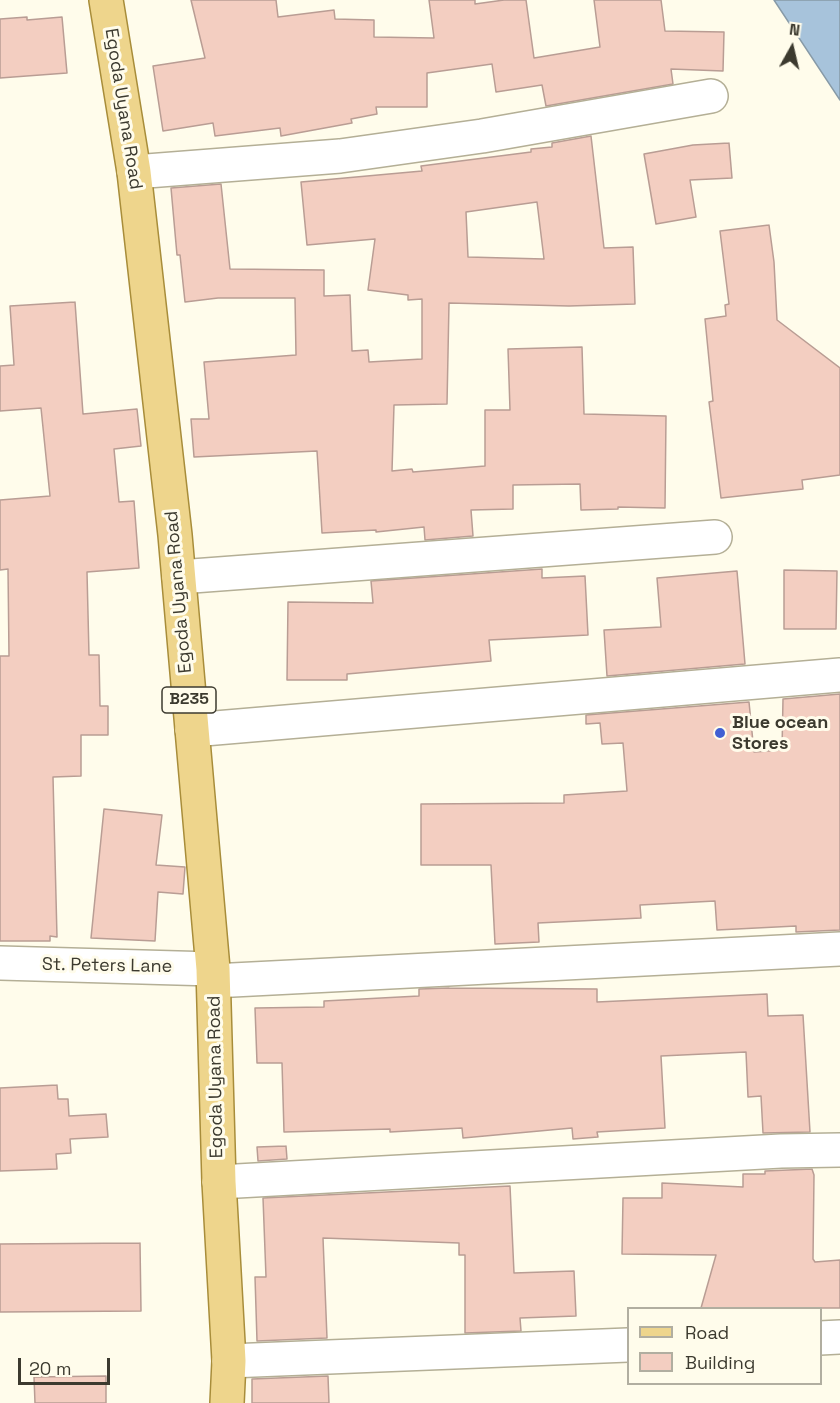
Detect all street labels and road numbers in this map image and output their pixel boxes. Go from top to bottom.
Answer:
street label: Egoda Uyana Road [100,27,146,191]
street label: Egoda Uyana Road [161,510,197,674]
road number: B235 [162,687,216,713]
street label: St. Peters Lane [42,954,172,978]
street label: Egoda Uyana Road [204,995,228,1159]

